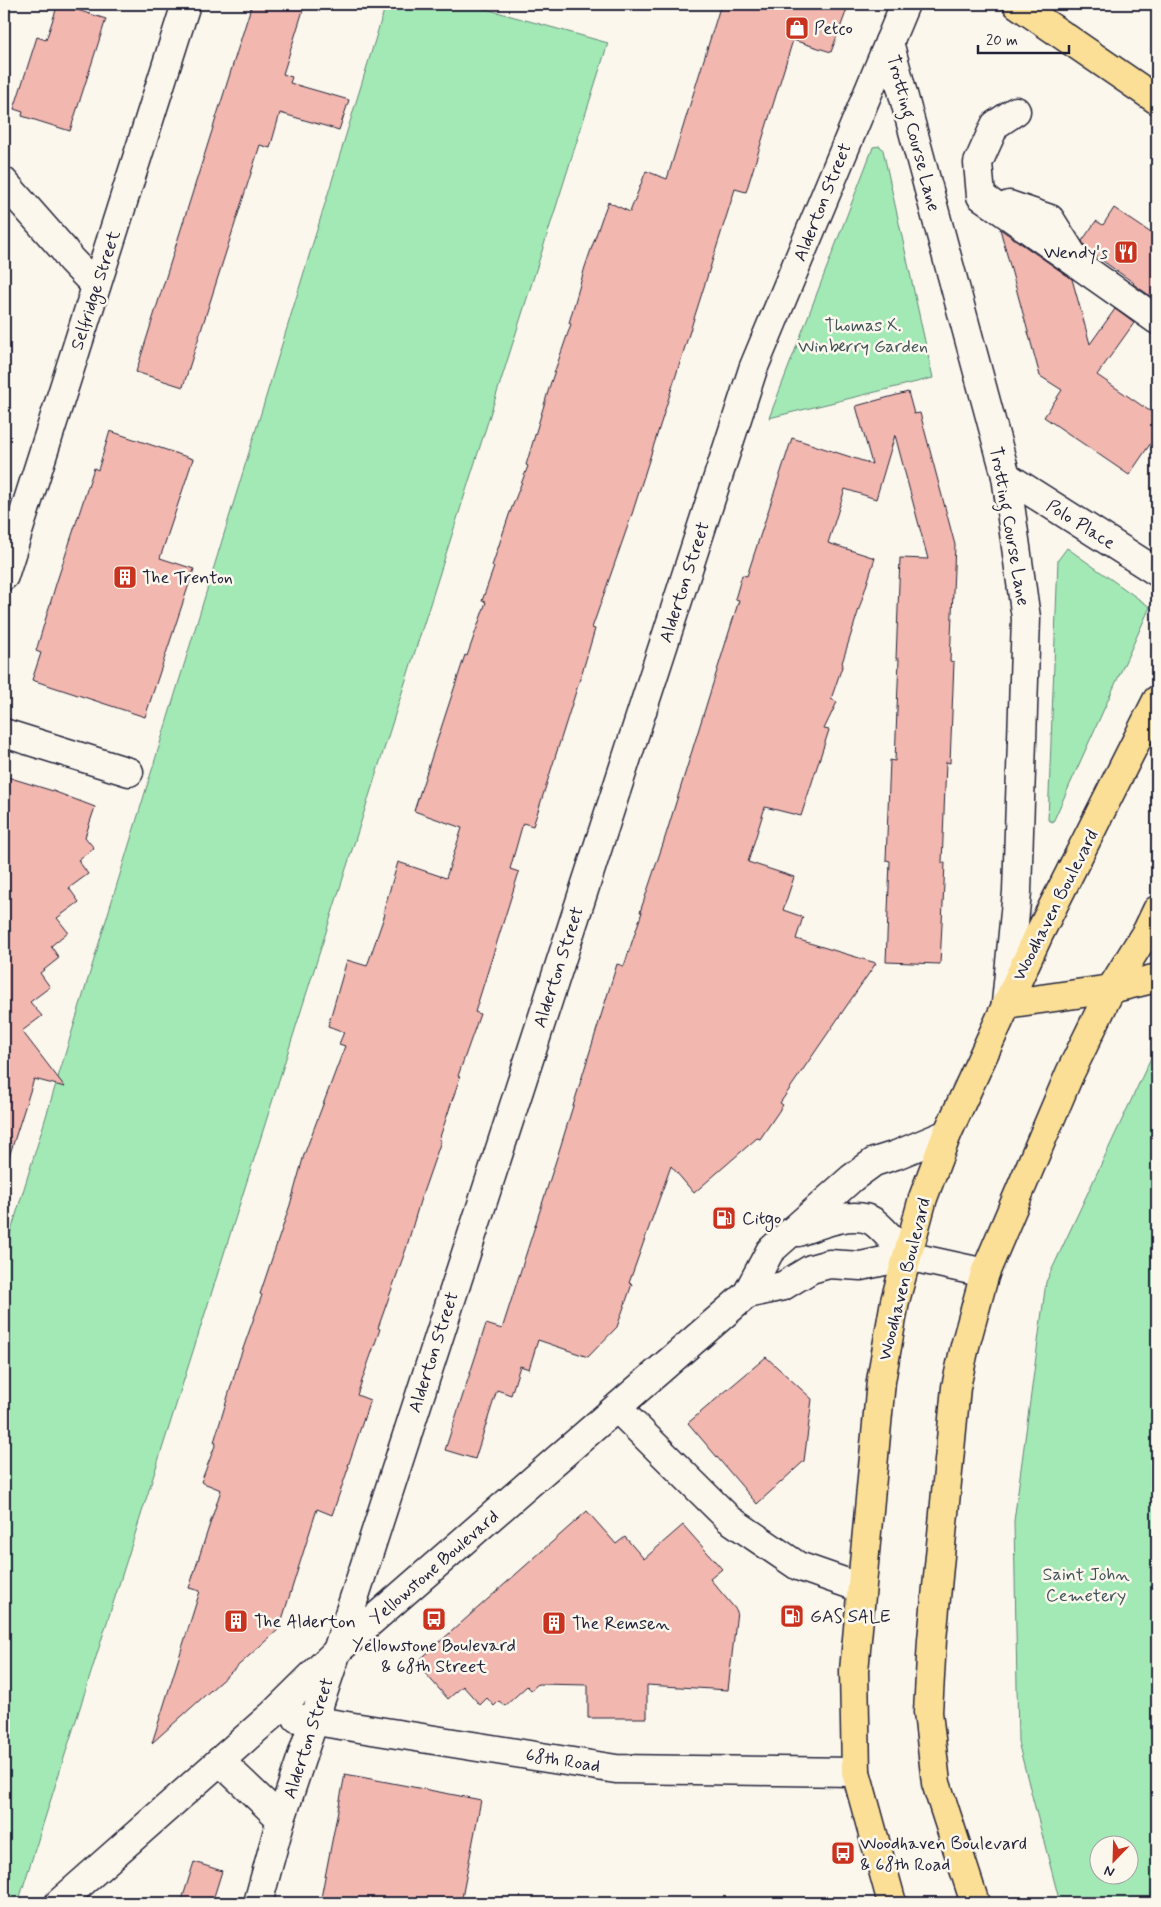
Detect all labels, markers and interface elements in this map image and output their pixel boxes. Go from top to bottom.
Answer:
shop icon: Petco [784,15,810,41]
place label: Petco [814,17,853,41]
scale bar [978,22,1070,54]
text: 20 m [986,31,1018,51]
street label: Trotting Course Lane [879,52,945,215]
street label: Alderton Street [788,140,858,265]
street label: Selfridge Street [65,227,128,354]
restaurant icon: Wendy's [1113,239,1139,265]
place label: Wendy's [1044,241,1108,265]
park label: Thomas X. Winberry Garden [798,314,928,359]
street label: Trotting Course Lane [981,445,1035,608]
street label: Polo Place [1041,494,1120,556]
street label: Alderton Street [654,519,716,646]
building icon: The Trenton [112,564,138,590]
place label: The Trenton [142,566,233,590]
street label: Woodhaven Boulevard [1007,826,1104,985]
street label: Alderton Street [528,904,590,1031]
street label: Woodhaven Boulevard [873,1195,937,1363]
fuel station icon: Citgo [711,1205,737,1231]
place label: Citgo [742,1207,781,1232]
street label: Alderton Street [403,1289,465,1416]
street label: Yellowstone Boulevard [365,1505,504,1631]
park label: Saint John Cemetery [1042,1563,1130,1608]
fuel station icon: GAS SALE [779,1603,805,1629]
place label: GAS SALE [810,1605,891,1629]
bus stop icon: Yellowstone Boulevard & 68th Street [421,1606,447,1632]
building icon: The Alderton [223,1608,249,1634]
place label: The Alderton [254,1610,356,1634]
building icon: The Remsen [541,1610,567,1636]
place label: The Remsen [572,1612,670,1636]
place label: Yellowstone Boulevard & 68th Street [352,1634,516,1679]
street label: Alderton Street [278,1675,340,1802]
street label: 68th Road [524,1743,602,1779]
place label: Woodhaven Boulevard & 68th Road [860,1832,1027,1877]
north arrow [1088,1834,1138,1884]
bus stop icon: Woodhaven Boulevard & 68th Road [830,1840,856,1866]
text: N [1102,1861,1117,1881]

